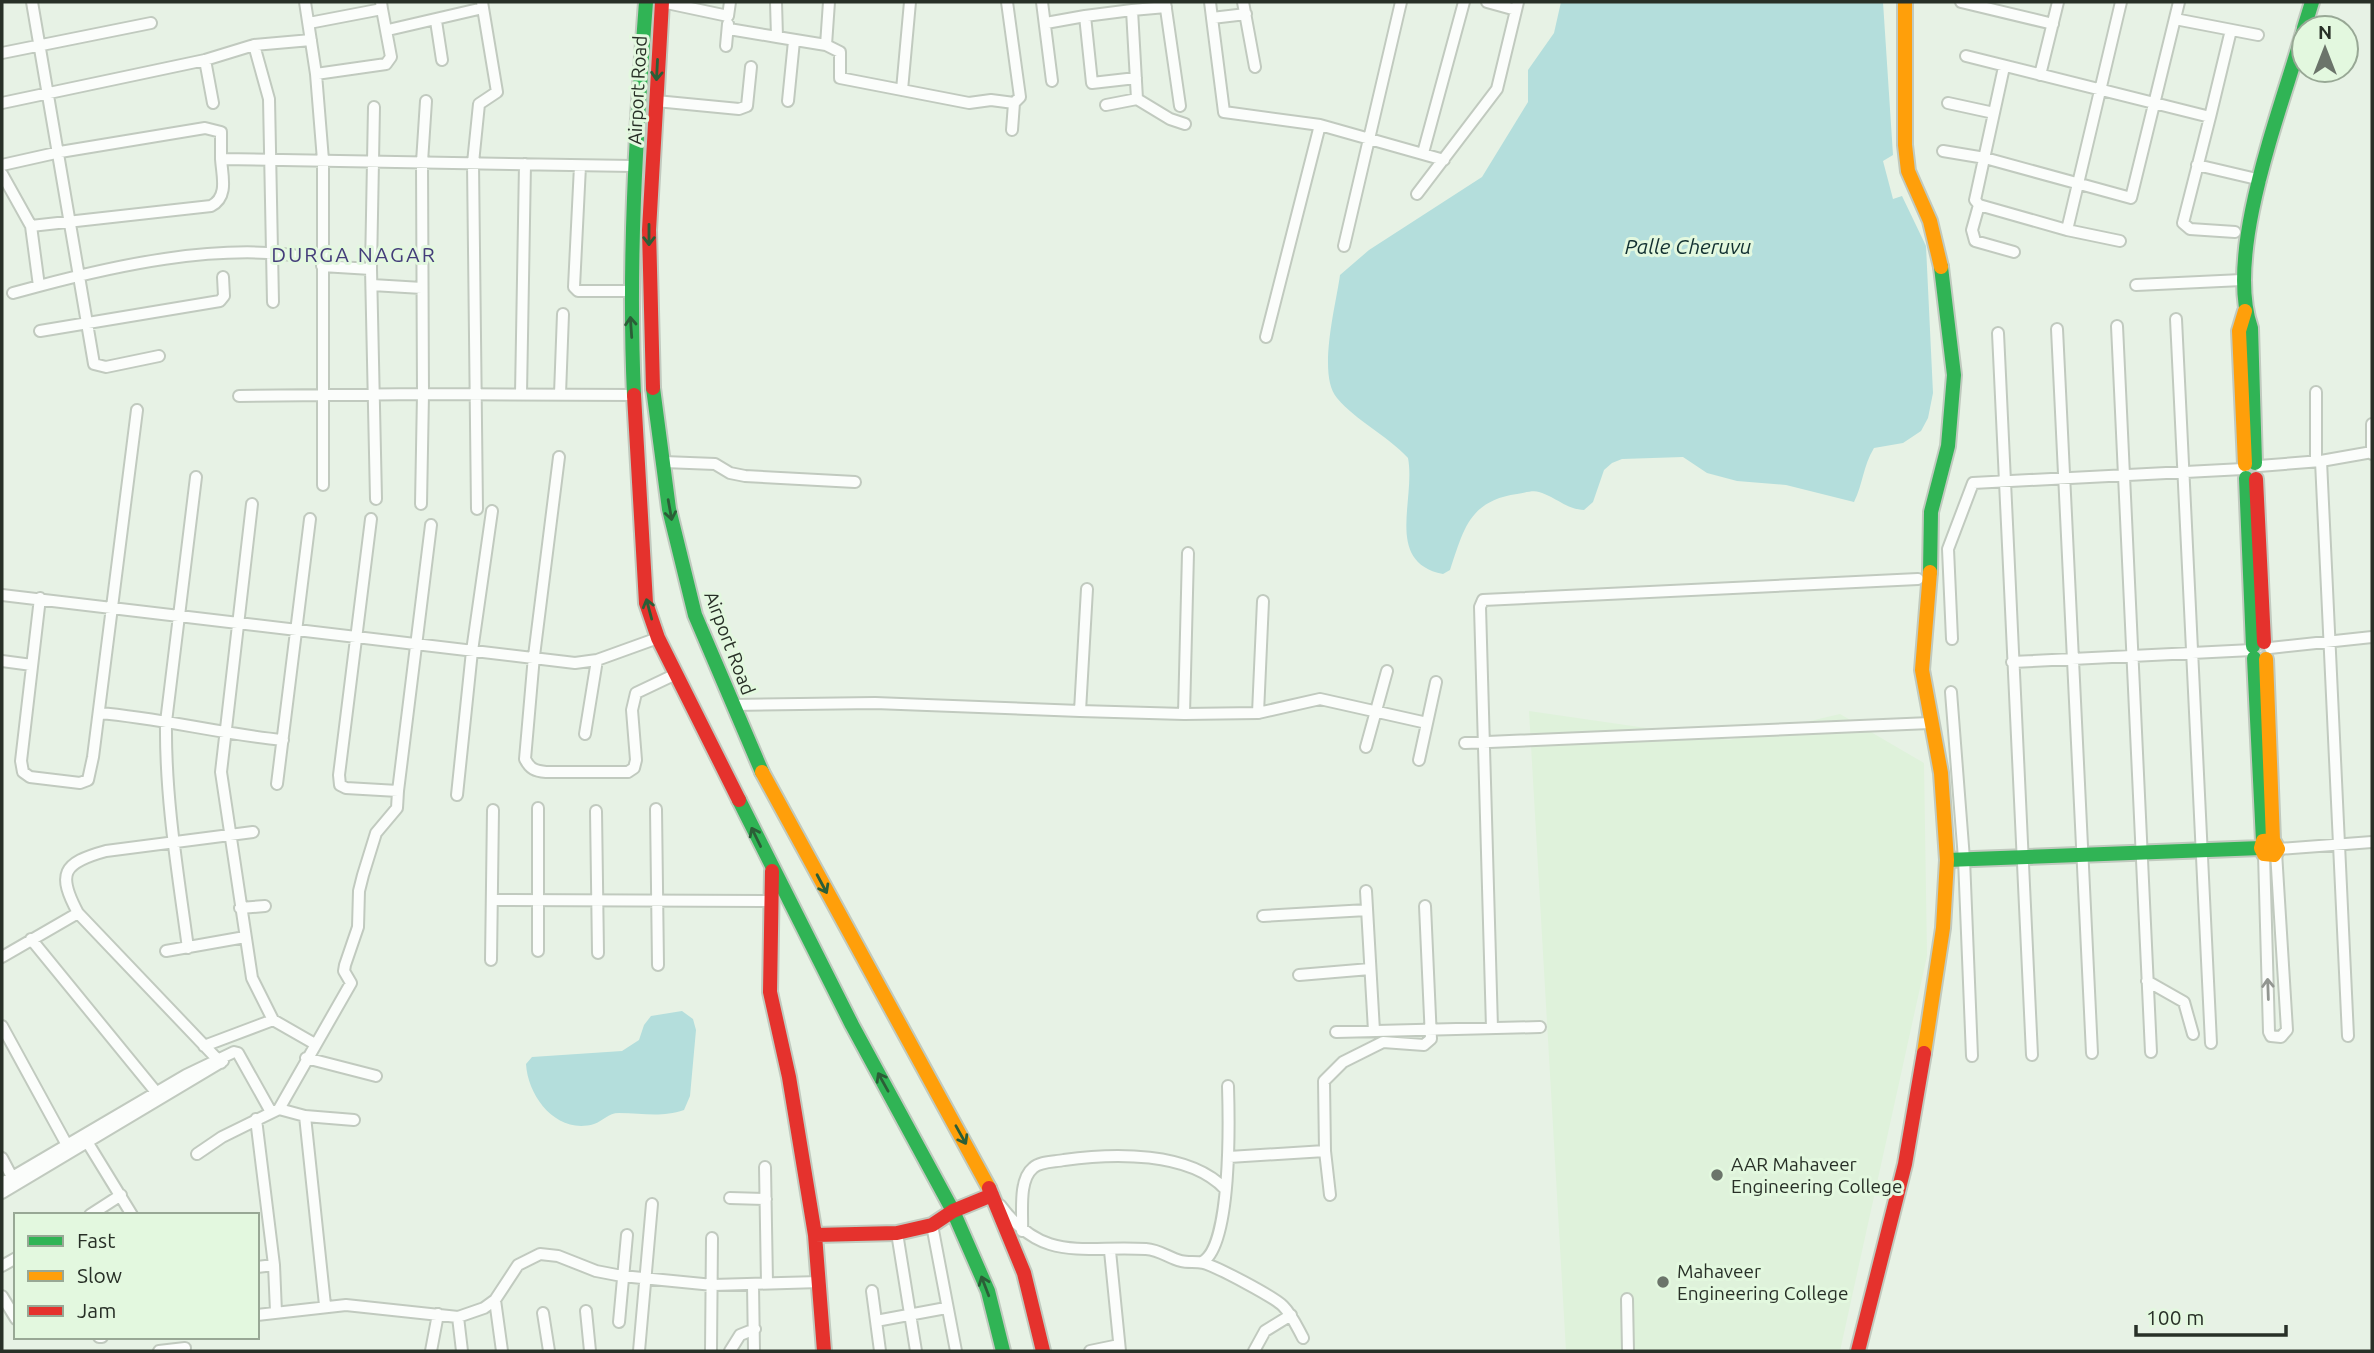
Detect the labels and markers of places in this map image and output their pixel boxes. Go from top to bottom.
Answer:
place label: AAR Mahaveer Engineering College [1731,1153,1902,1197]
marker: AAR Mahaveer Engineering College [1709,1167,1725,1183]
place label: Mahaveer Engineering College [1677,1260,1848,1304]
marker: Mahaveer Engineering College [1655,1274,1671,1290]

